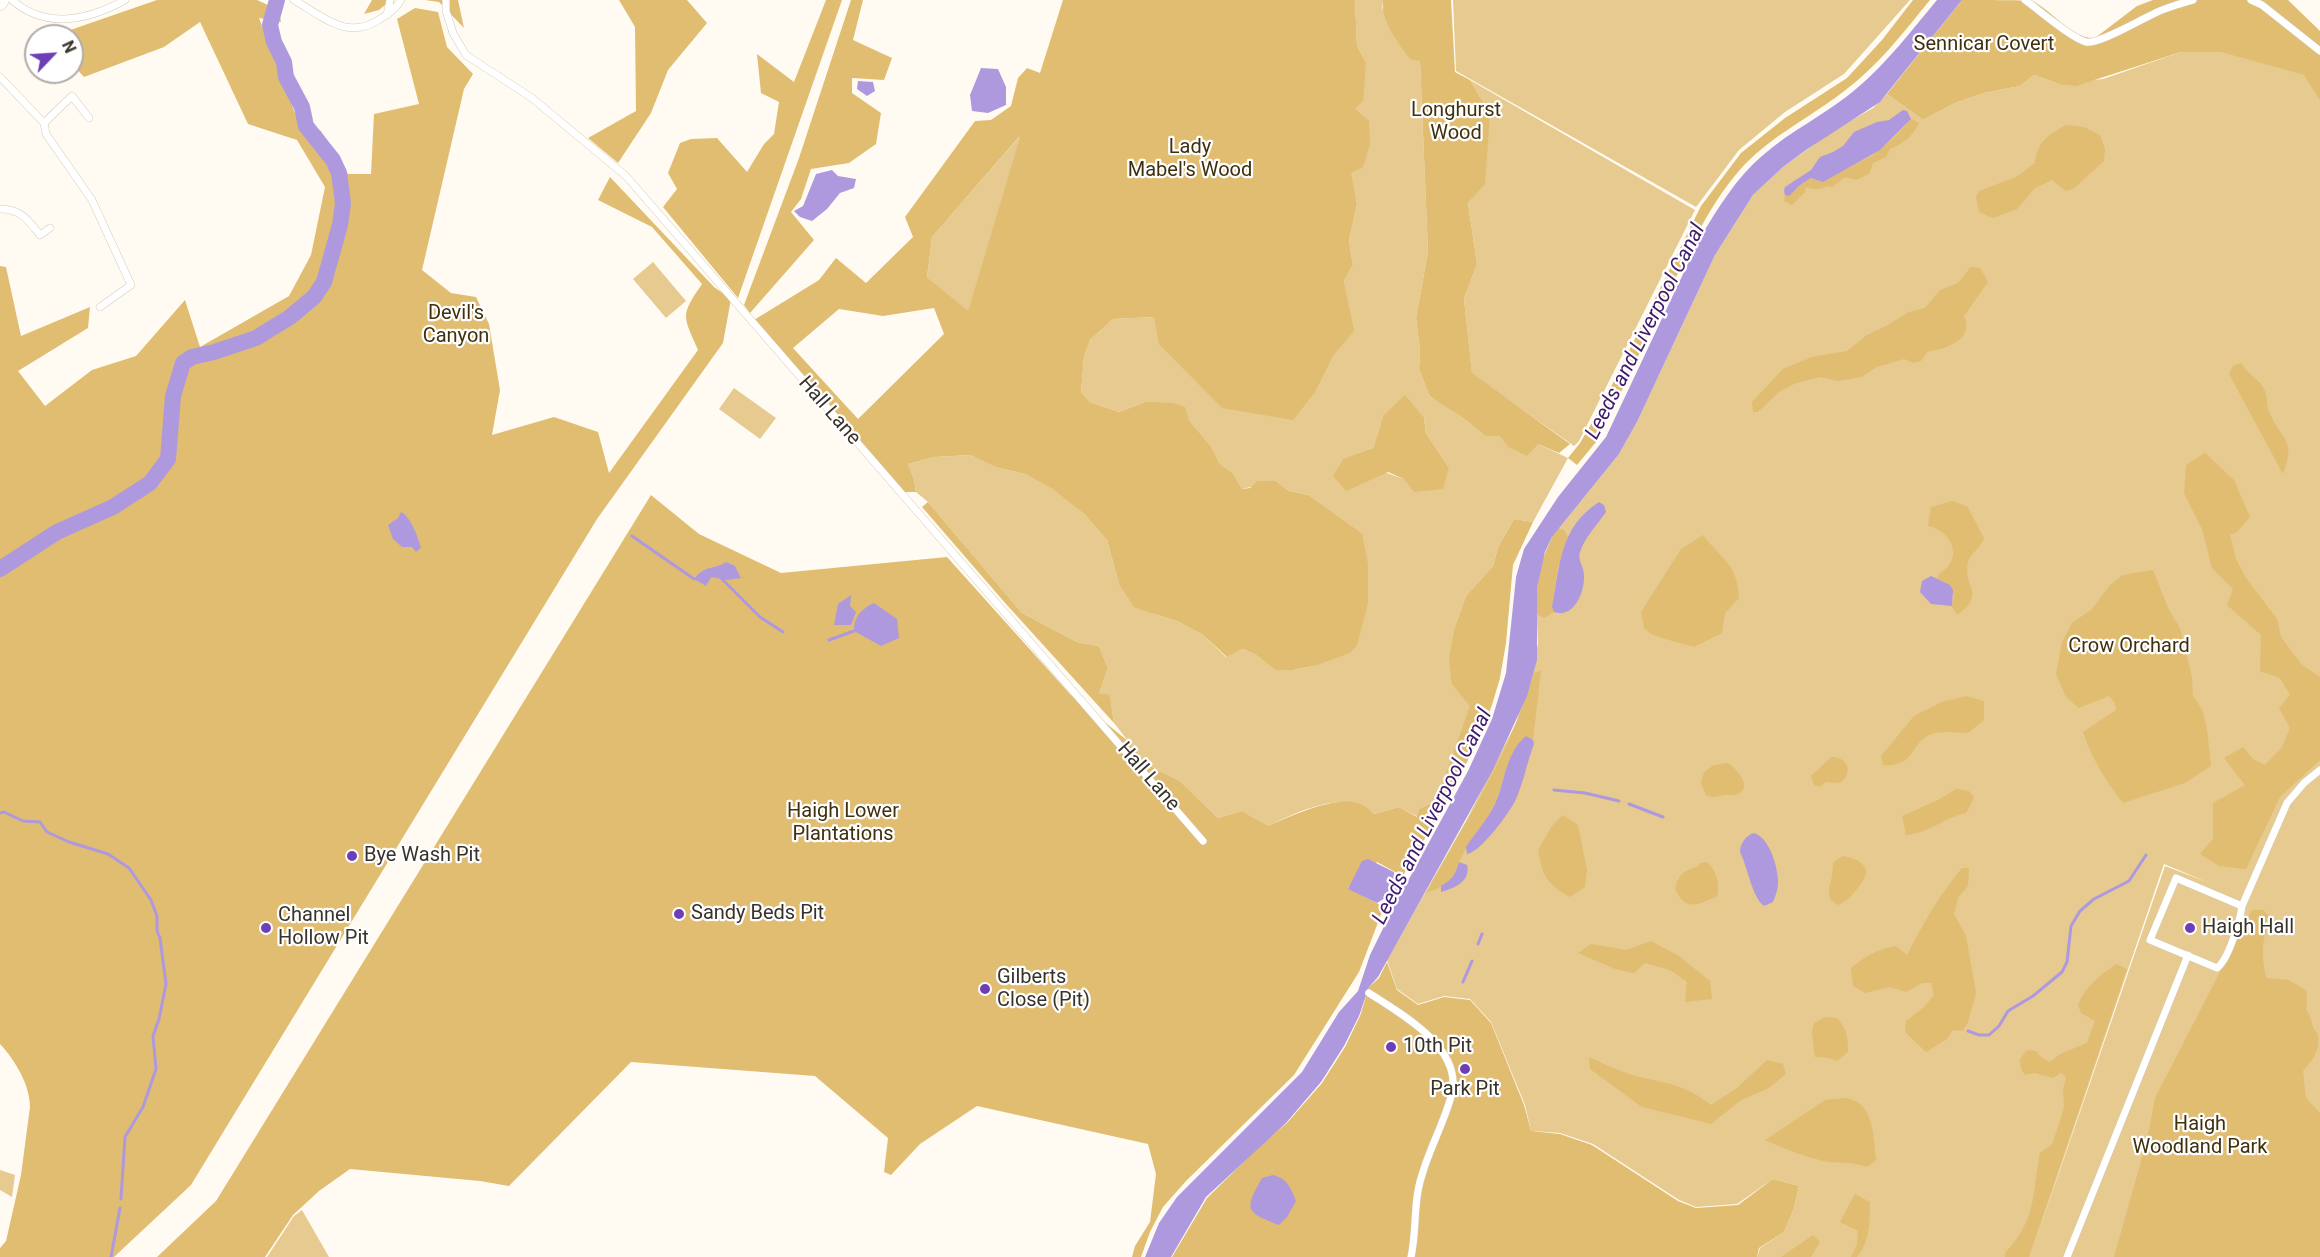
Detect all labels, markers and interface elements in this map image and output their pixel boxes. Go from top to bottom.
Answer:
north arrow [24,24,84,84]
park label: Sennicar Covert [1914,33,2054,57]
text: N [58,38,80,56]
park label: Longhurst Wood [1411,99,1501,146]
park label: Lady Mabel's Wood [1128,136,1252,183]
water label: Leeds and Liverpool Canal [1581,220,1711,444]
park label: Devil's Canyon [423,302,489,349]
street label: Hall Lane [793,372,865,450]
park label: Crow Orchard [2068,635,2190,659]
water label: Leeds and Liverpool Canal [1368,705,1498,929]
street label: Hall Lane [1112,738,1184,816]
park label: Haigh Lower Plantations [787,800,899,847]
place label: Bye Wash Pit [364,844,480,868]
marker: Bye Wash Pit [345,849,359,863]
place label: Sandy Beds Pit [691,902,824,926]
place label: Channel Hollow Pit [278,904,369,951]
marker: Sandy Beds Pit [672,907,686,921]
place label: Haigh Hall [2202,916,2294,940]
marker: Channel Hollow Pit [259,921,273,935]
marker: Haigh Hall [2183,921,2197,935]
place label: Gilberts Close (Pit) [997,966,1090,1013]
marker: Gilberts Close (Pit) [978,982,992,996]
place label: 10th Pit [1403,1035,1472,1059]
marker: 10th Pit [1384,1040,1398,1054]
marker: Park Pit [1458,1062,1472,1076]
place label: Park Pit [1430,1078,1500,1102]
park label: Haigh Woodland Park [2133,1113,2267,1160]

